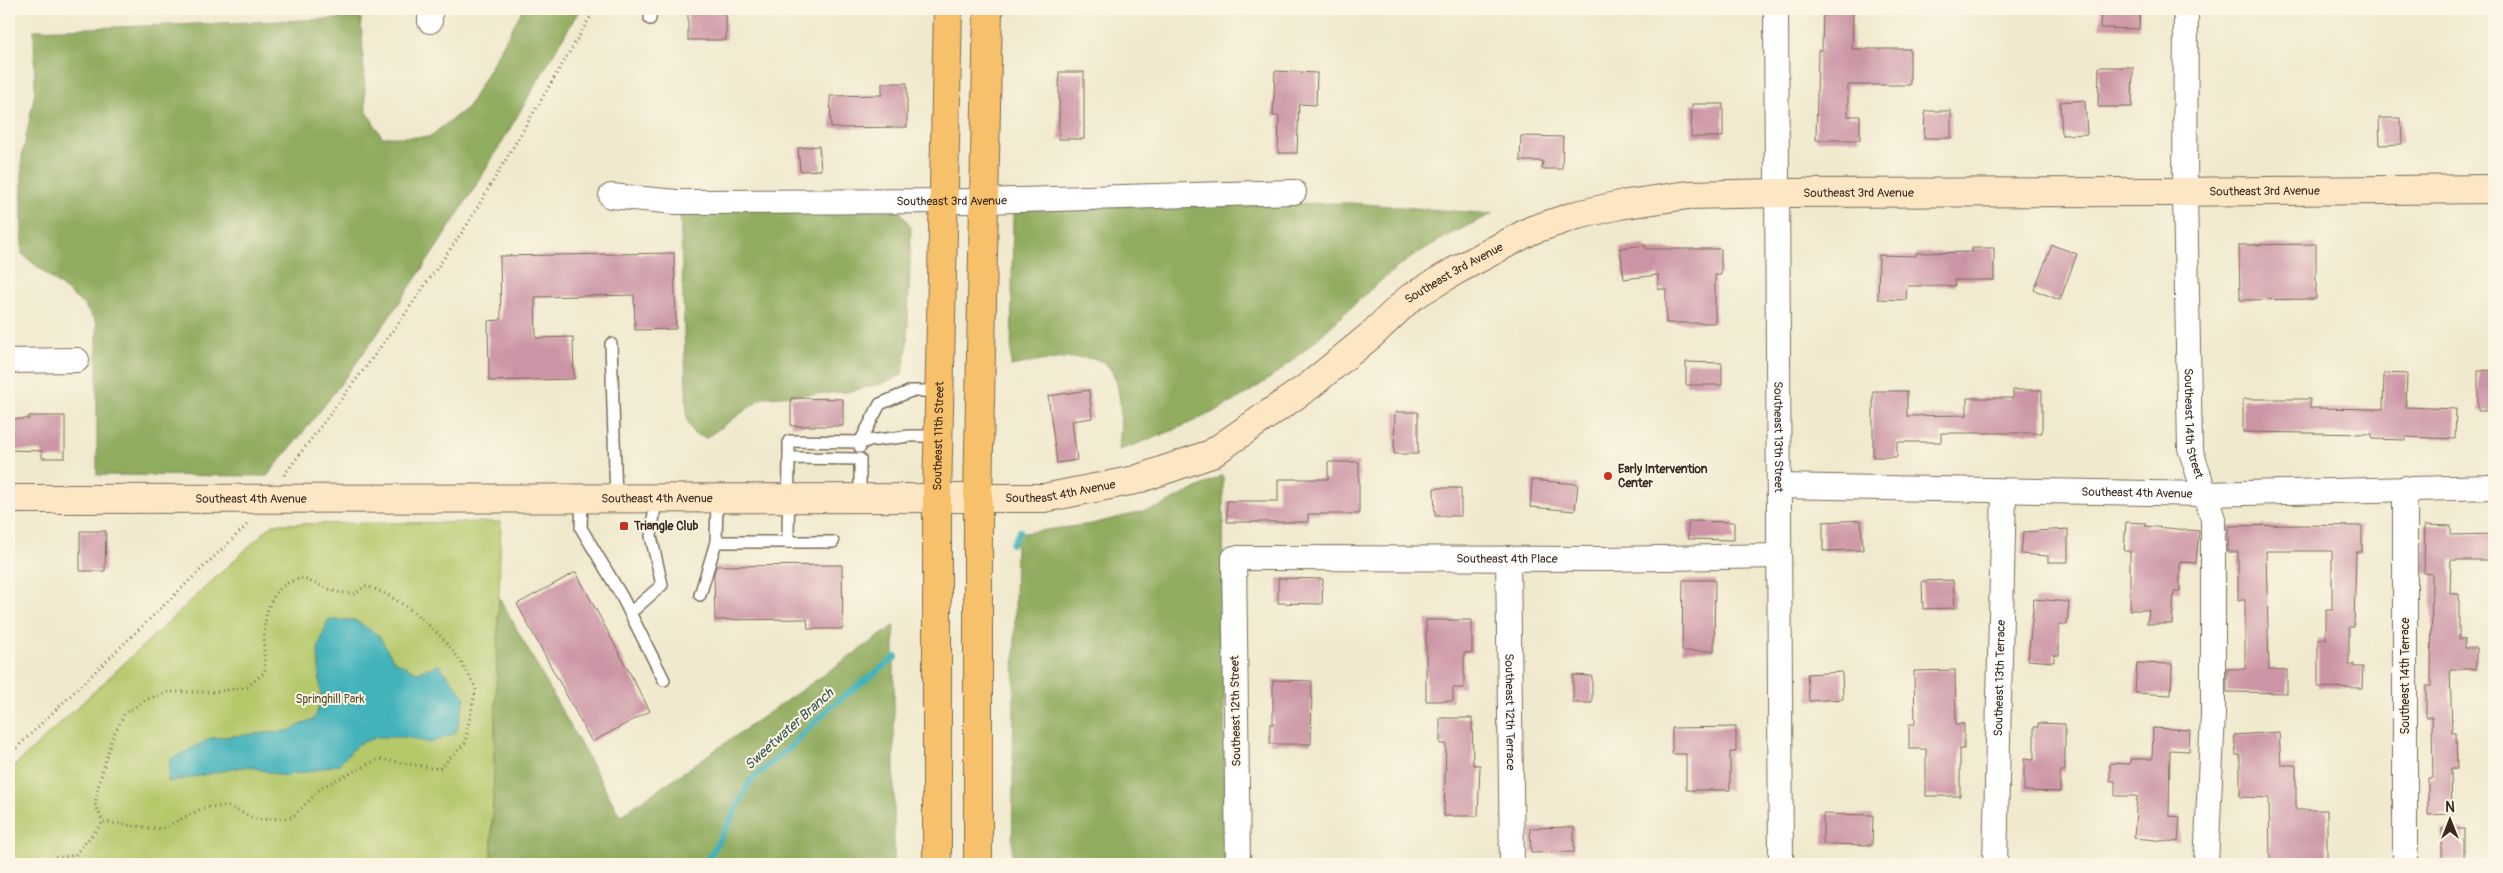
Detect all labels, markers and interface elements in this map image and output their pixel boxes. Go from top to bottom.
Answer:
street label: Southeast 3rd Avenue [2209,183,2320,199]
street label: Southeast 3rd Avenue [1803,185,1914,200]
street label: Southeast 3rd Avenue [896,193,1007,209]
street label: Southeast 3rd Avenue [1401,239,1506,307]
street label: Southeast 14th Street [2181,368,2207,481]
street label: Southeast 11th Street [930,381,947,491]
street label: Southeast 13th Street [1771,381,1786,493]
place label: Early Intervention Center [1618,462,1708,491]
marker: Early Intervention Center [1602,470,1614,482]
street label: Southeast 4th Avenue [1005,477,1117,506]
street label: Southeast 4th Avenue [2081,484,2193,501]
street label: Southeast 4th Avenue [195,491,307,506]
street label: Southeast 4th Avenue [601,491,713,506]
place label: Triangle Club [633,519,698,534]
marker: Triangle Club [618,520,630,532]
street label: Southeast 4th Place [1456,551,1558,566]
street label: Southeast 14th Terrace [2398,617,2413,734]
street label: Southeast 13th Terrace [1991,619,2008,737]
street label: Southeast 12th Terrace [1502,653,1518,771]
street label: Southeast 12th Street [1228,655,1244,767]
water label: Sweetwater Branch [741,684,838,773]
park label: Springhill Park [295,692,365,707]
north arrow [2426,796,2476,846]
text: N [2445,799,2455,816]

